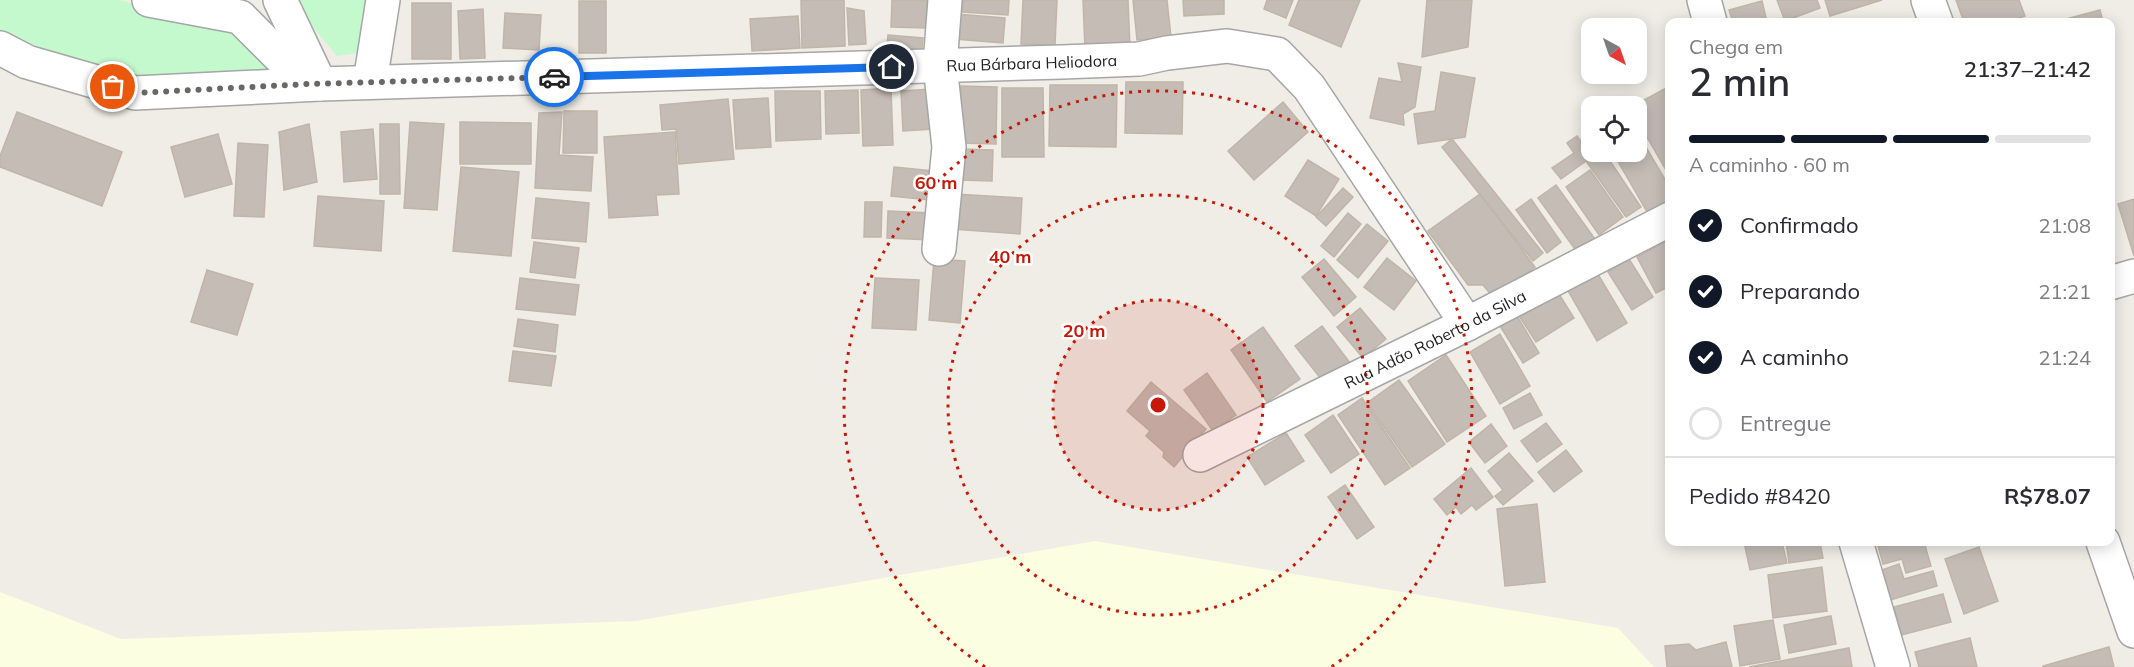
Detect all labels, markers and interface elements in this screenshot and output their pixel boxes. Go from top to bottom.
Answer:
north arrow [1581,18,1647,84]
map controls [1581,18,1647,162]
text: Chega em [1689,34,1783,59]
pin [866,41,917,92]
courier [524,47,584,107]
icon: home [875,50,908,83]
street label: Rua Bárbara Heliodora [946,50,1118,75]
text: 21:37–21:42 [1964,55,2091,83]
text: 2 min [1689,57,1790,106]
pin [87,61,138,112]
icon: car [538,61,571,94]
icon: bag [96,70,129,103]
button: locate [1581,96,1647,162]
text: A caminho · 60 m [1689,152,1850,177]
text: 60 m [915,171,957,194]
icon: check [1689,209,1722,242]
text: Confirmado [1740,211,1859,239]
text: 21:08 [2038,213,2091,238]
text: 40 m [989,245,1031,268]
icon: check [1689,275,1722,308]
text: Preparando [1740,277,1860,305]
text: 21:21 [2038,279,2091,304]
street label: Rua Adão Roberto da Silva [1341,285,1529,393]
text: 20 m [1063,319,1105,342]
icon: check [1689,341,1722,374]
text: A caminho [1740,343,1849,371]
text: 21:24 [2038,345,2091,370]
centre of rings [1148,395,1168,415]
text: Entregue [1740,409,1831,437]
text: Pedido #8420 [1689,482,1831,510]
text: R$78.07 [2004,482,2091,510]

